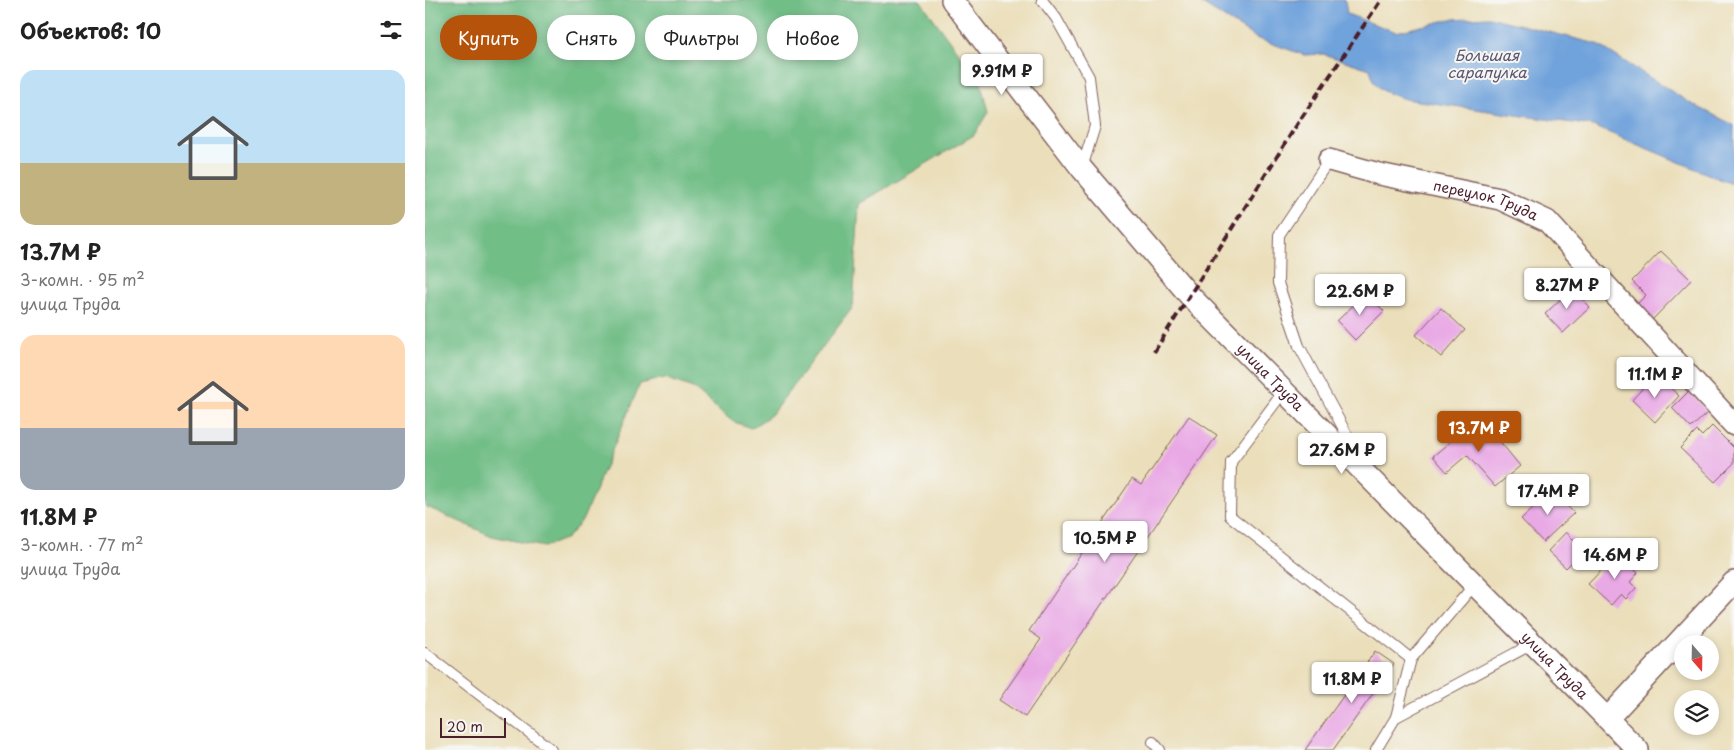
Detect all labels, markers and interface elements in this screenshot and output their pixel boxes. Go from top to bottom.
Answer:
text: Объектов: 10 [20,14,161,46]
chip: Купить [440,15,537,60]
chip: Снять [547,15,635,60]
chip: Фильтры [645,15,757,60]
chip: Новое [767,15,858,60]
icon: filters [377,16,405,44]
water label: Большая сарапулка [1447,43,1527,83]
pin: 9.91M ₽ [956,54,1048,96]
text: 9.91M ₽ [972,58,1032,82]
icon: home [168,103,258,193]
street label: переулок Труда [1432,174,1542,226]
text: 13.7M ₽ [20,235,101,267]
text: 3-комн. · 95 m² [20,267,145,291]
pin: 8.27M ₽ [1521,268,1613,310]
text: 8.27M ₽ [1535,272,1599,296]
pin: 22.6M ₽ [1314,274,1406,316]
text: 22.6M ₽ [1326,278,1394,302]
text: улица Труда [20,291,120,315]
street label: улица Труда [1232,338,1309,416]
pin: 11.1M ₽ [1609,356,1701,399]
text: 11.1M ₽ [1627,361,1683,385]
icon: home [168,368,258,458]
pin: 13.7M ₽ [1433,410,1525,453]
text: 13.7M ₽ [1448,415,1510,439]
pin: 27.6M ₽ [1296,432,1388,475]
text: 27.6M ₽ [1309,437,1375,461]
pin: 17.4M ₽ [1502,474,1594,516]
text: 17.4M ₽ [1517,478,1579,502]
text: 11.8M ₽ [20,500,97,532]
pin: 10.5M ₽ [1059,520,1151,563]
text: 10.5M ₽ [1074,525,1136,549]
text: 3-комн. · 77 m² [20,532,143,556]
pin: 14.6M ₽ [1569,538,1661,580]
text: 14.6M ₽ [1583,542,1647,566]
text: улица Труда [20,556,120,580]
street label: улица Труда [1517,627,1593,704]
north arrow [1674,635,1719,680]
map controls [1674,635,1719,735]
pin: 11.8M ₽ [1306,662,1398,704]
text: 11.8M ₽ [1323,666,1381,690]
button: layers [1674,690,1719,735]
scale bar [440,715,506,738]
text: 20 m [447,716,483,737]

